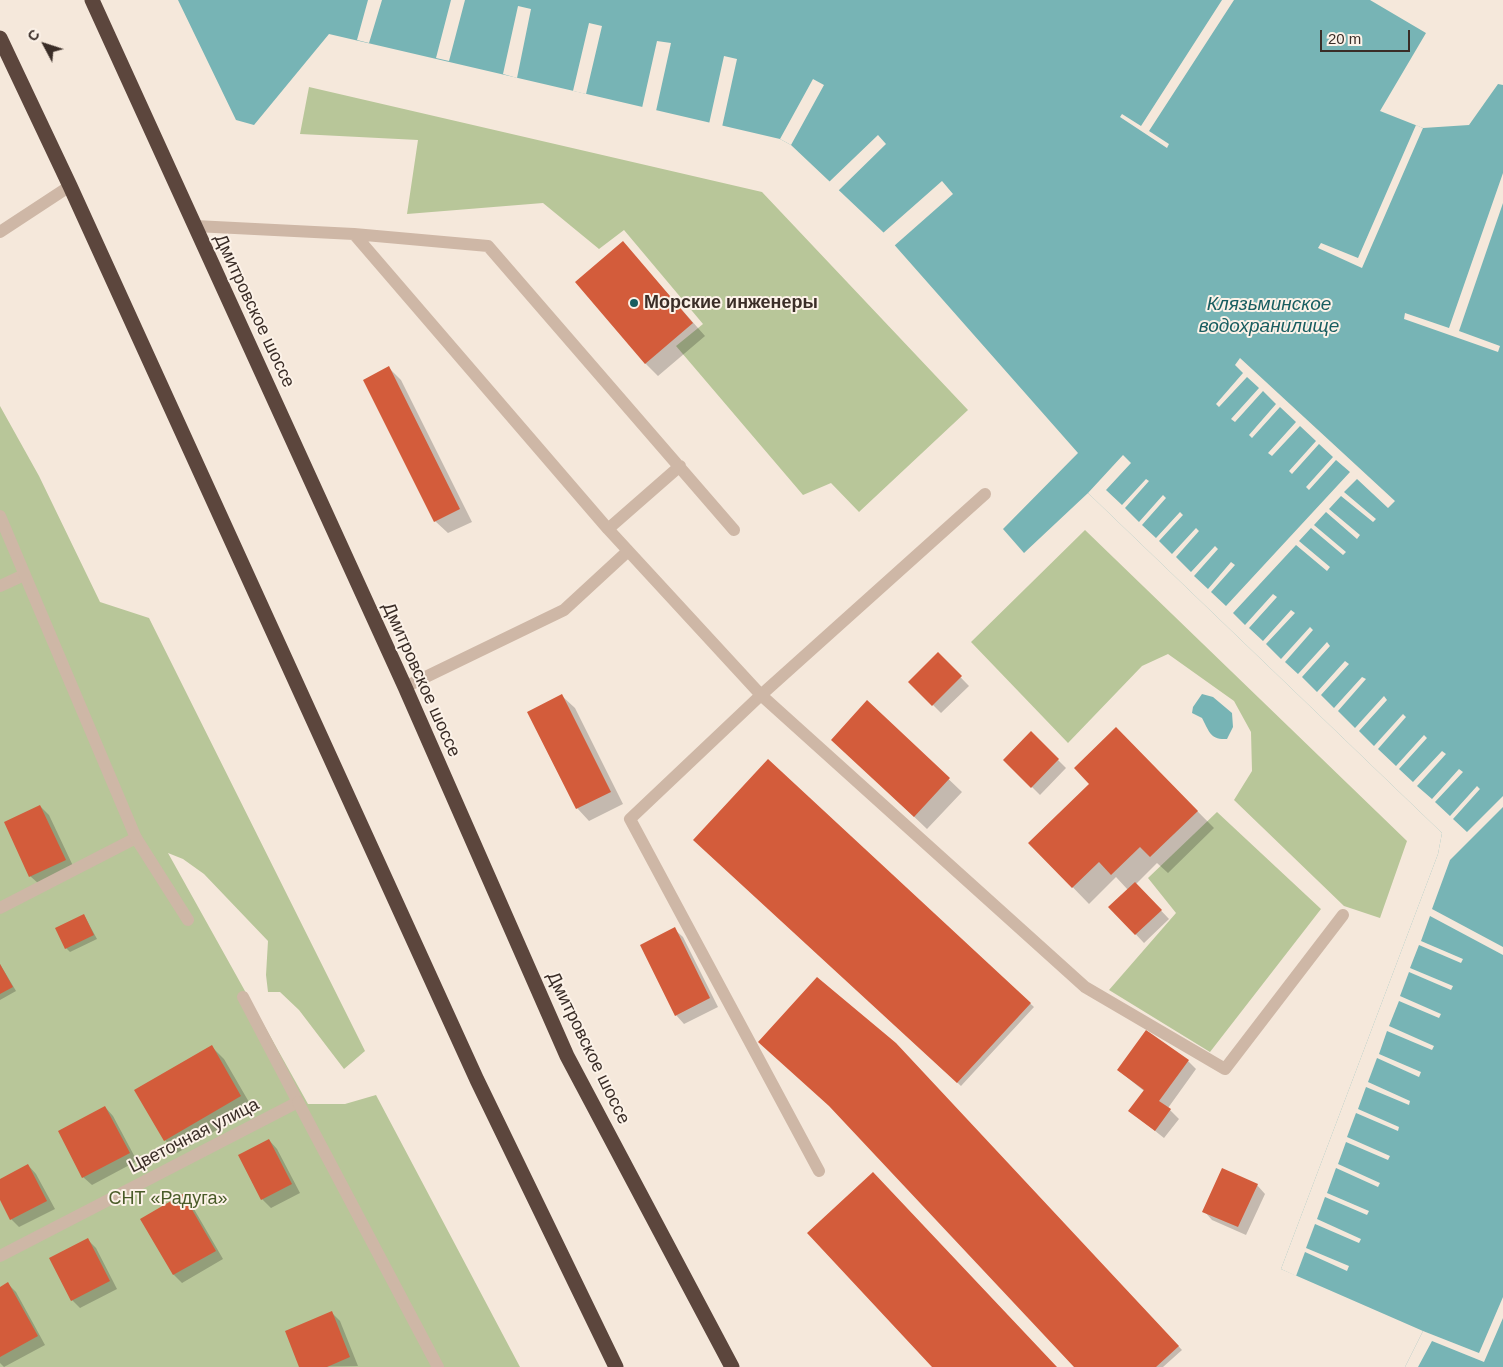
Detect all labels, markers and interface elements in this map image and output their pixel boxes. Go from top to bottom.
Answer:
north arrow [20,20,70,70]
scale bar [1323,20,1413,52]
text: С [24,26,43,44]
text: 20 m [1328,30,1361,47]
street label: Дмитровское шоссе [209,231,299,391]
place label: Морские инженеры [644,292,818,314]
water label: Клязьминское водохранилище [1199,294,1339,338]
marker: Морские инженеры [628,297,640,309]
street label: Дмитровское шоссе [377,599,465,761]
street label: Дмитровское шоссе [542,968,634,1128]
street label: Цветочная улица [125,1094,263,1178]
park label: СНТ «Радуга» [108,1188,228,1210]

